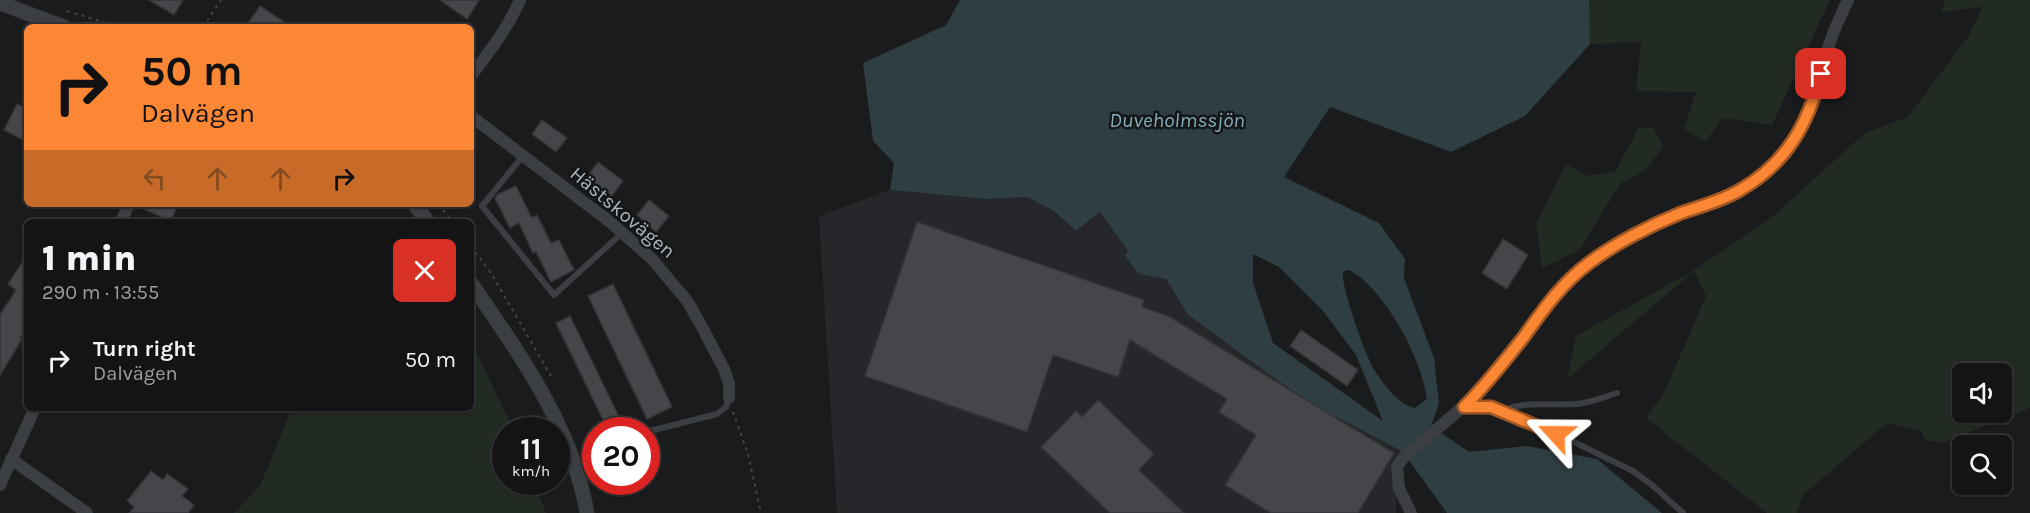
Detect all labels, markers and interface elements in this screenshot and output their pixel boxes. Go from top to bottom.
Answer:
text: 50 m [141,46,243,96]
icon: right [42,48,120,126]
pin [1795,48,1846,99]
icon: arrive [1804,57,1837,90]
text: Dalvägen [141,97,255,129]
water label: Duveholmssjön [1109,108,1245,132]
icon: left [138,162,171,195]
icon: ahead [201,162,234,195]
icon: ahead [264,162,297,195]
icon: right [327,162,360,195]
street label: Hästskovägen [566,162,680,263]
text: 1 min [42,237,136,279]
button: close [393,239,456,302]
text: 290 m · 13:55 [42,281,159,304]
text: Turn right [93,336,196,362]
icon: right [42,344,75,377]
text: 50 m [405,347,456,373]
text: Dalvägen [93,362,178,385]
map controls [1952,363,2012,495]
button: sound [1952,363,2012,423]
position arrow [1524,402,1588,466]
speed limit sign: 20 [582,417,660,495]
text: 11 [520,431,542,467]
button: search [1952,435,2012,495]
text: km/h [512,462,550,480]

